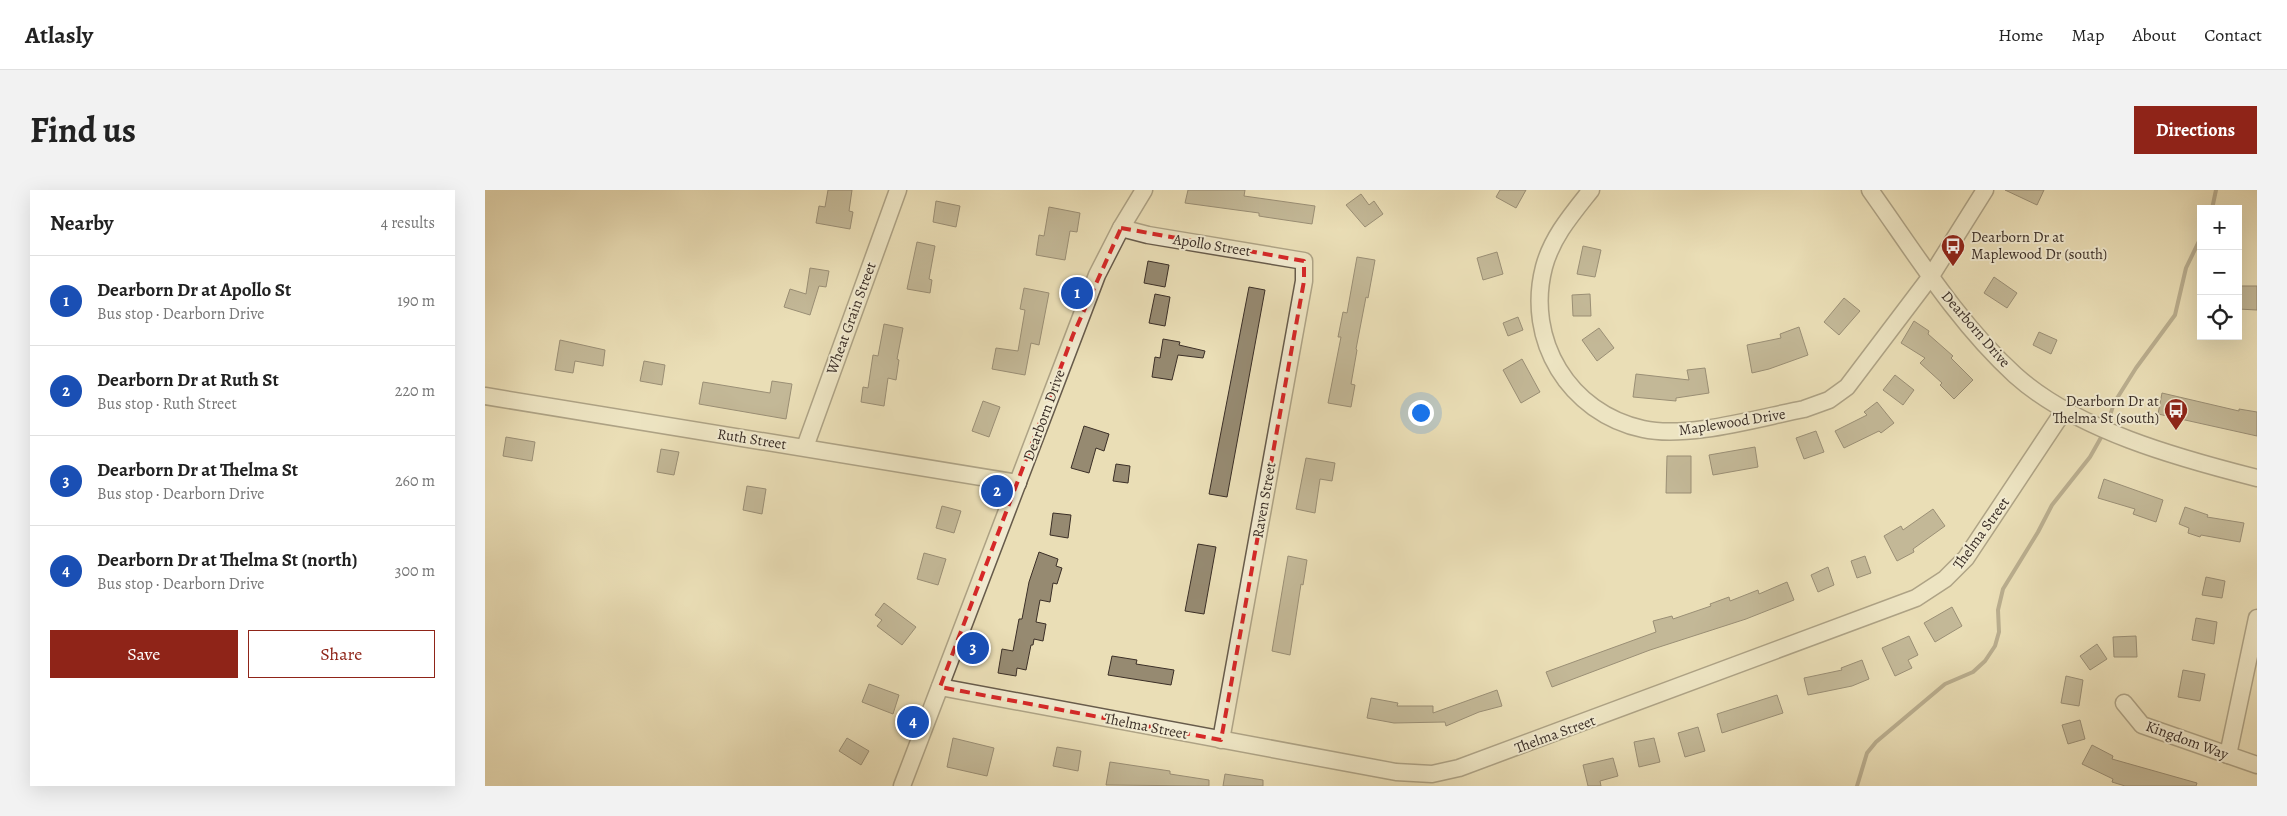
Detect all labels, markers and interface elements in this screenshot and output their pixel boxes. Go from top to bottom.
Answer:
text: Atlasly [25,19,93,51]
text: Home [1998,23,2043,47]
text: Map [2071,23,2104,47]
text: About [2132,23,2176,47]
text: Contact [2204,23,2262,47]
text: Find us [30,106,136,154]
button: Directions [2134,106,2257,154]
map controls [2197,205,2242,340]
button: + [2197,205,2242,250]
text: Nearby [50,209,113,237]
text: 4 results [381,212,435,234]
place label: Dearborn Dr at Maplewood Dr (south) [1971,227,2107,264]
street label: Apollo Street [1171,229,1252,261]
bus stop icon: Dearborn Dr at Maplewood Dr (south) [1940,233,1966,267]
button: − [2197,250,2242,295]
street label: Wheat Grain Street [821,259,881,378]
pin: 1 [1061,274,1093,312]
text: Dearborn Dr at Apollo St [97,277,291,303]
street label: Dearborn Drive [1937,286,2015,372]
text: 1 [63,290,69,312]
text: 190 m [397,290,435,312]
button: locate [2197,295,2242,340]
text: Bus stop · Dearborn Drive [97,303,265,325]
street label: Dearborn Drive [1018,366,1070,463]
text: Dearborn Dr at Ruth St [97,367,279,393]
text: 2 [62,380,70,402]
text: 220 m [395,380,435,402]
place label: Dearborn Dr at Thelma St (south) [2053,391,2159,428]
text: Bus stop · Ruth Street [97,393,237,415]
bus stop icon: Dearborn Dr at Thelma St (south) [2163,397,2189,431]
your location [1408,400,1434,426]
street label: Maplewood Drive [1677,404,1787,440]
street label: Ruth Street [716,424,788,454]
text: Dearborn Dr at Thelma St [97,457,298,483]
street label: Raven Street [1247,460,1281,540]
text: 3 [63,470,69,492]
text: 260 m [395,470,435,492]
pin: 2 [981,472,1013,510]
text: Bus stop · Dearborn Drive [97,483,265,505]
street label: Thelma Street [1948,493,2014,573]
text: Dearborn Dr at Thelma St (north) [97,547,357,573]
text: 4 [62,560,70,582]
text: 300 m [395,560,435,582]
text: Bus stop · Dearborn Drive [97,573,265,595]
pin: 3 [957,629,989,667]
button: Save [50,630,238,678]
button: Share [248,630,435,678]
pin: 4 [897,703,929,741]
street label: Thelma Street [1103,708,1189,744]
street label: Thelma Street [1512,710,1598,758]
street label: Kingdom Way [2143,716,2231,764]

